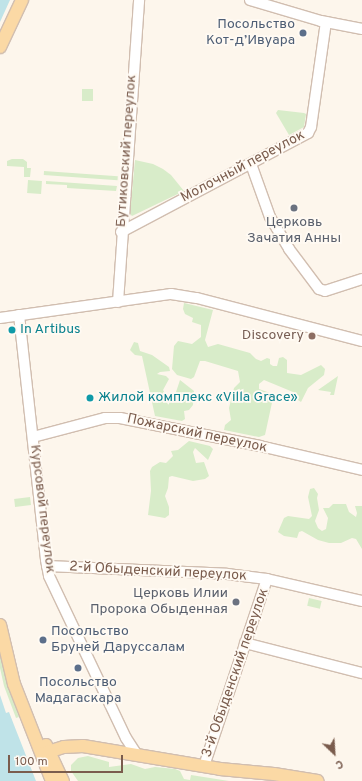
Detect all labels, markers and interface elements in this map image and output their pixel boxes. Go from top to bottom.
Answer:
place label: Посольство Кот-д’Ивуара [206,17,295,50]
marker: Посольство Кот-д’Ивуара [298,28,308,38]
street label: Бутиковский переулок [113,74,141,228]
street label: Молочный переулок [178,127,308,207]
marker: Церковь Зачатия Анны [289,203,299,213]
place label: Церковь Зачатия Анны [247,215,341,248]
place label: In Artibus [20,322,81,338]
marker: In Artibus [7,325,17,335]
place label: Discovery [242,328,304,344]
marker: Discovery [307,331,317,341]
place label: Жилой комплекс «Villa Grace» [98,390,297,406]
marker: Жилой комплекс «Villa Grace» [85,393,95,403]
street label: Пожарский переулок [125,411,269,457]
street label: Курсовой переулок [26,444,58,574]
street label: 2-й Обыденский переулок [69,559,247,585]
place label: Церковь Илии Пророка Обыденная [90,586,228,618]
street label: 3-й Обыденский переулок [199,586,273,760]
marker: Церковь Илии Пророка Обыденная [231,597,241,607]
place label: Посольство Бруней Даруссалам [51,624,185,656]
marker: Посольство Бруней Даруссалам [38,635,48,645]
marker: Посольство Мадагаскара [73,663,83,673]
place label: Посольство Мадагаскара [35,675,121,708]
north arrow [314,733,354,773]
scale bar [10,747,125,773]
text: 100 m [15,754,48,770]
text: С [333,756,345,772]

